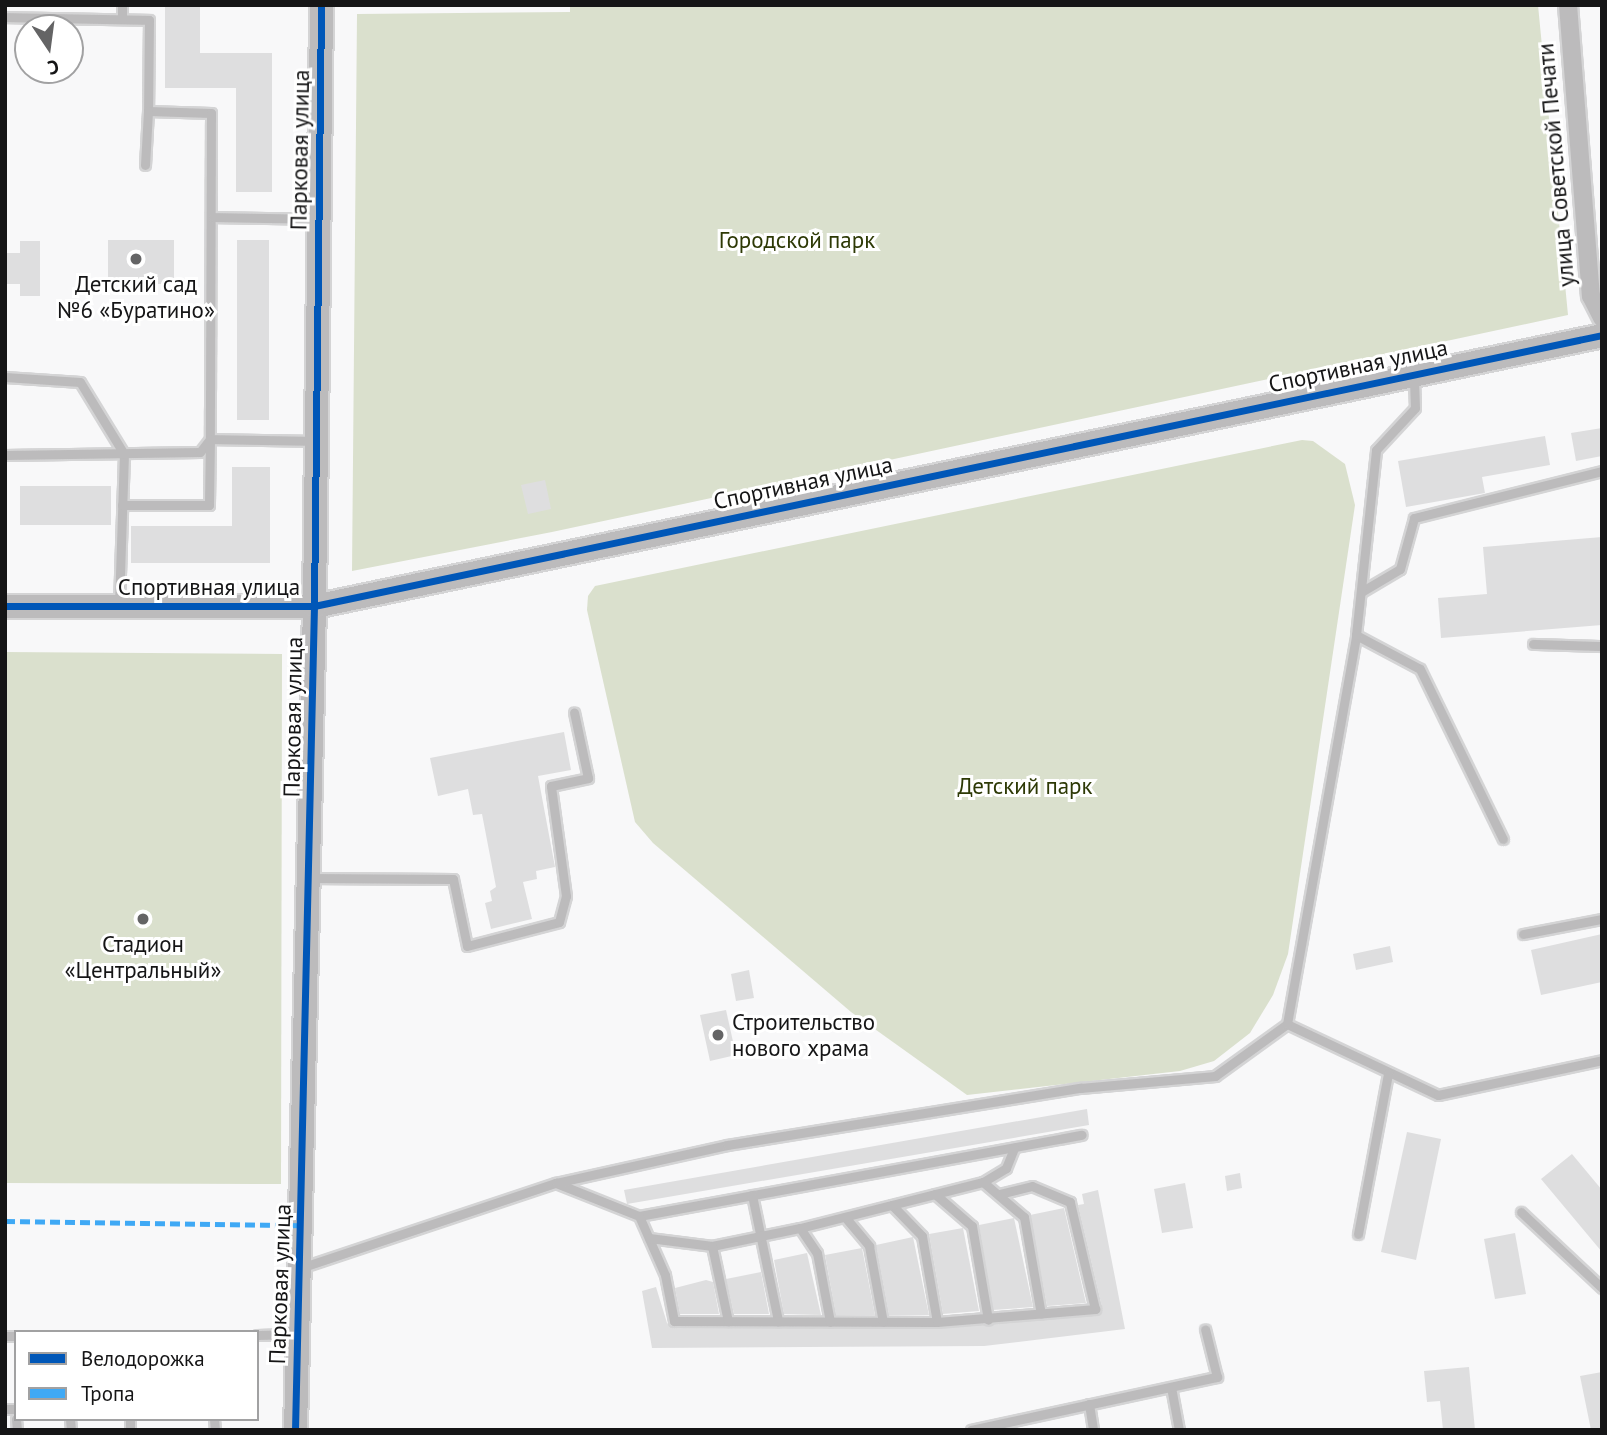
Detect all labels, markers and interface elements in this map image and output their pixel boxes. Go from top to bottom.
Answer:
north arrow [14,14,84,84]
street label: улица Советской Печати [1532,42,1580,288]
text: С [45,55,61,80]
street label: Парковая улица [285,69,315,231]
park label: Городской парк [719,226,875,254]
marker: Детский сад №6 «Буратино» [128,251,144,267]
place label: Детский сад №6 «Буратино» [57,270,215,324]
street label: Спортивная улица [1266,334,1450,398]
street label: Спортивная улица [711,451,895,515]
street label: Спортивная улица [118,573,300,601]
street label: Парковая улица [278,636,308,798]
park label: Детский парк [957,772,1093,800]
marker: Стадион «Центральный» [135,911,151,927]
place label: Стадион «Центральный» [65,930,221,984]
place label: Строительство нового храма [732,1008,875,1062]
marker: Строительство нового храма [710,1027,726,1043]
street label: Парковая улица [263,1203,297,1365]
legend [14,1330,259,1421]
text: Велодорожка [81,1345,205,1372]
text: Тропа [81,1380,135,1407]

